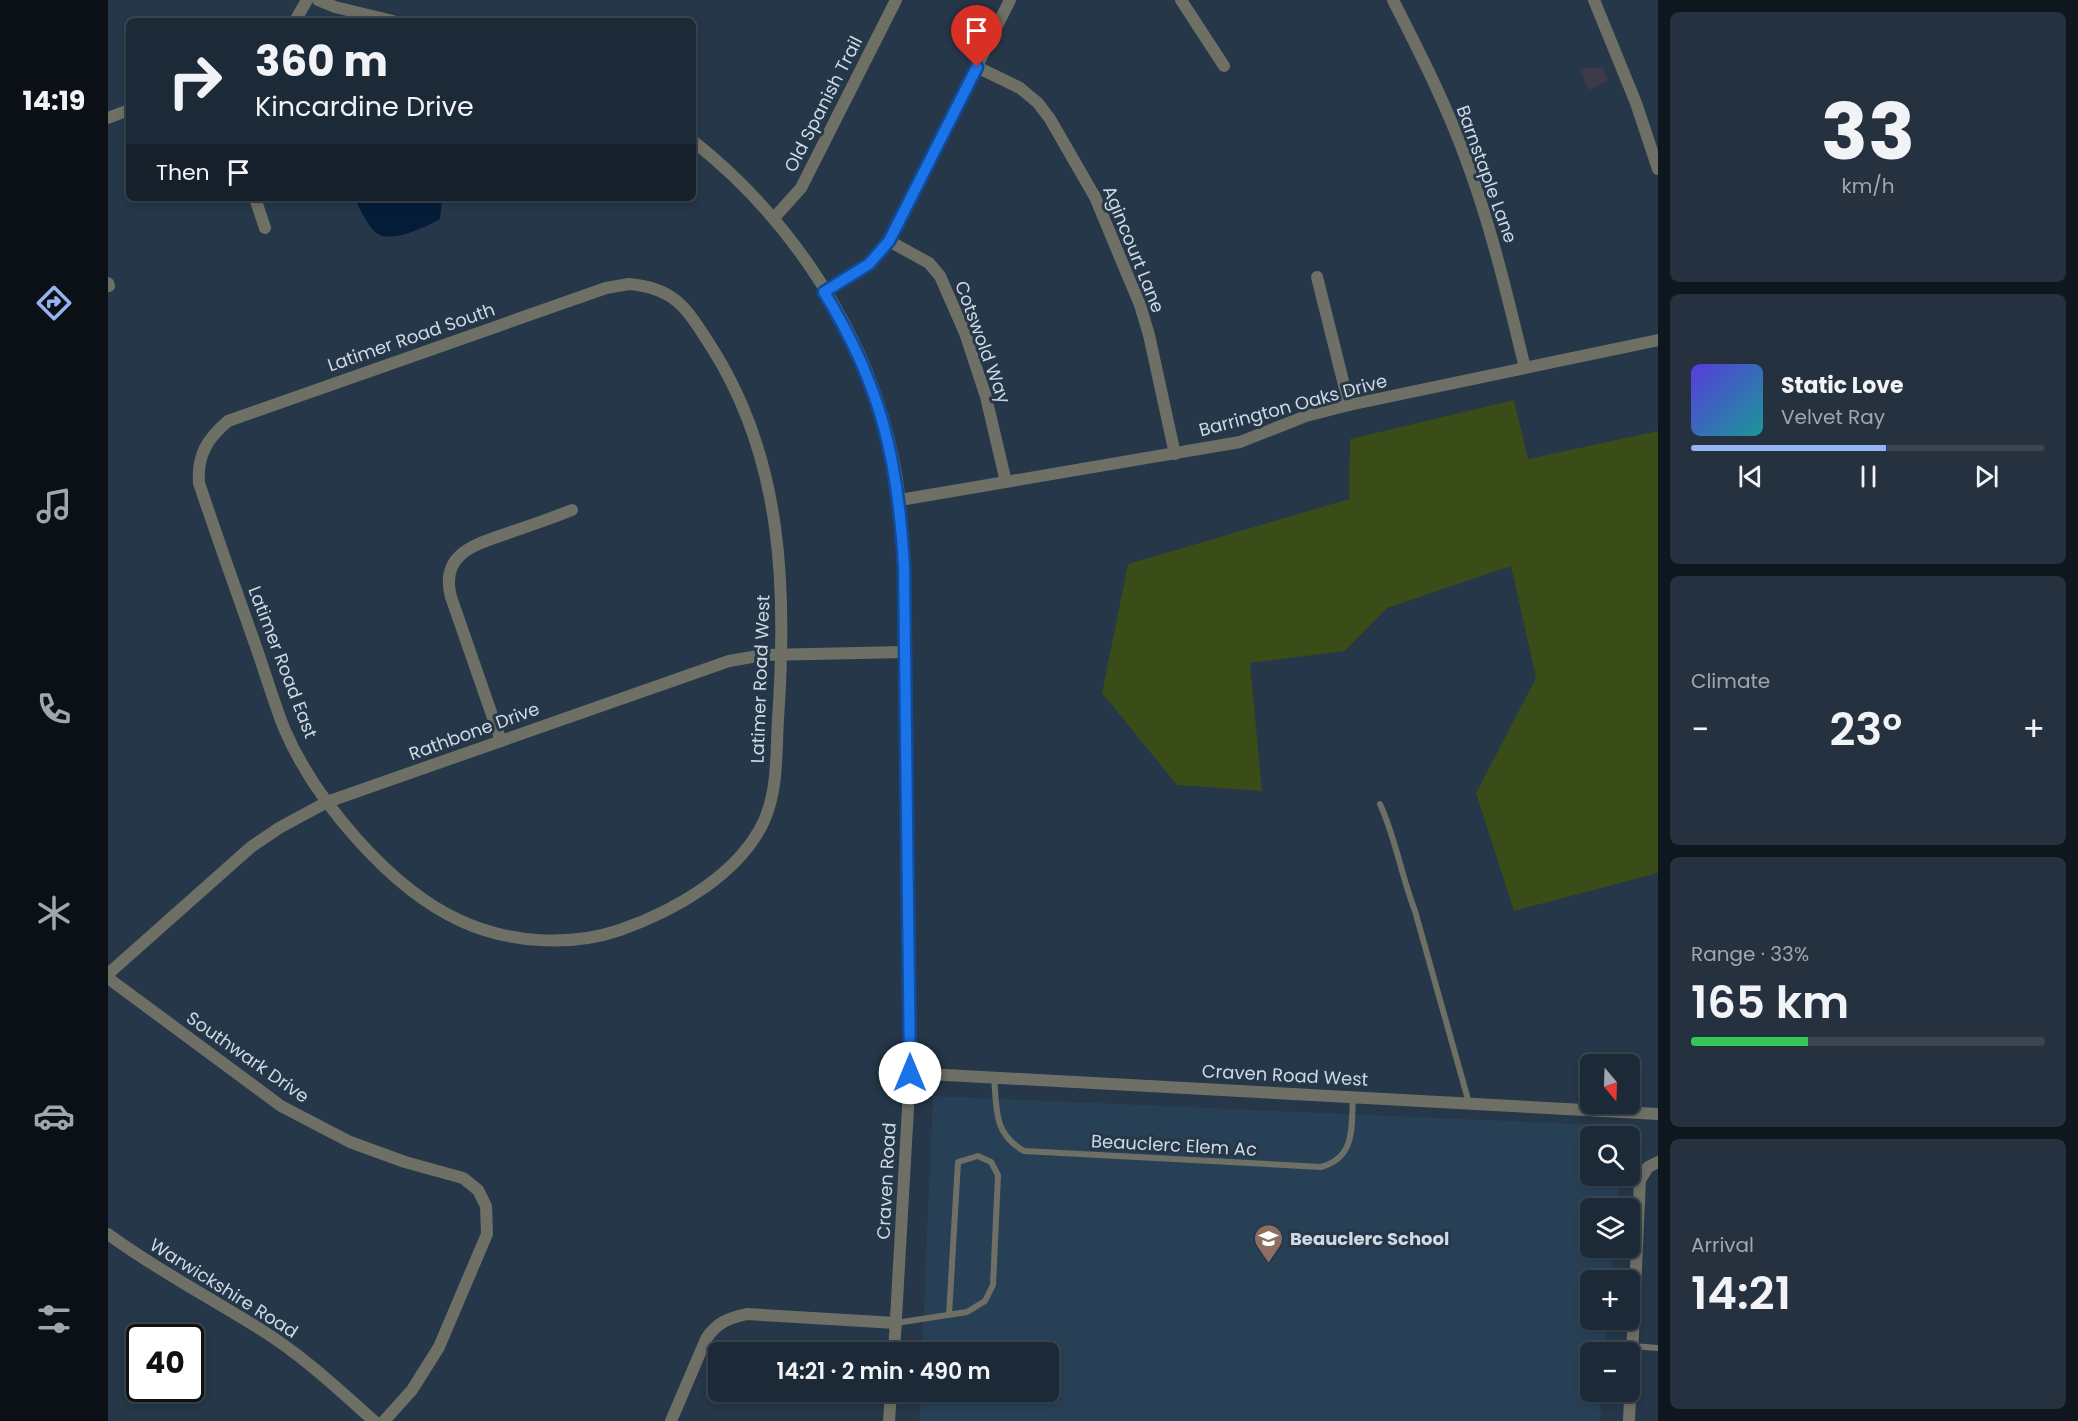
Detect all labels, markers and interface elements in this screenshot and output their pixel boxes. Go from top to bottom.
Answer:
pin [951,5,1002,67]
icon: arrive [960,14,993,47]
text: 360 m [255,32,388,91]
street label: Old Spanish Trail [778,32,868,176]
icon: right [156,42,234,120]
text: 33 [1821,77,1915,186]
text: 14:19 [23,82,85,119]
text: Kincardine Drive [255,88,474,125]
street label: Barnstaple Lane [1451,102,1523,246]
icon: arrive [222,156,255,189]
text: Then [156,157,210,188]
text: km/h [1841,172,1895,200]
street label: Agincourt Lane [1097,182,1171,316]
street label: Cotswold Way [949,277,1017,407]
icon: directions [33,282,75,324]
street label: Latimer Road South [324,297,498,377]
street label: Barrington Oaks Drive [1196,368,1390,442]
text: Static Love [1781,370,1904,401]
text: Velvet Ray [1781,403,1885,431]
icon: previous [1734,460,1767,493]
icon: pause [1852,460,1885,493]
icon: next [1970,460,2003,493]
icon: music [33,485,75,527]
street label: Latimer Road East [242,582,324,742]
street label: Latimer Road West [745,594,775,764]
text: Climate [1691,667,1770,695]
icon: phone [33,688,75,730]
street label: Rathbone Drive [405,696,543,766]
text: 23° [1829,698,1902,761]
text: − [1691,706,1709,753]
text: + [2022,706,2045,753]
icon: climate [33,892,75,934]
text: Range · 33% [1691,940,1809,968]
text: 165 km [1691,971,1849,1034]
street label: Southwark Drive [182,1005,314,1109]
position arrow [878,1041,942,1105]
north arrow [1580,1054,1640,1114]
map controls [1580,1054,1640,1402]
street label: Craven Road West [1201,1058,1369,1092]
icon: car [33,1095,75,1137]
street label: Craven Road [870,1122,902,1240]
button: search [1580,1126,1640,1186]
street label: Beauclerc Elem Ac [1090,1128,1258,1162]
button: layers [1580,1198,1640,1258]
school or university icon: Beauclerc School [1253,1222,1285,1264]
place label: Beauclerc School [1290,1226,1449,1251]
text: Arrival [1691,1231,1754,1259]
street label: Warwickshire Road [145,1232,303,1344]
text: 14:21 [1691,1262,1791,1325]
button: + [1580,1270,1640,1330]
icon: filters [33,1298,75,1340]
speed limit sign: 40 [126,1324,204,1402]
button: − [1580,1342,1640,1402]
text: 14:21 · 2 min · 490 m [776,1356,991,1387]

